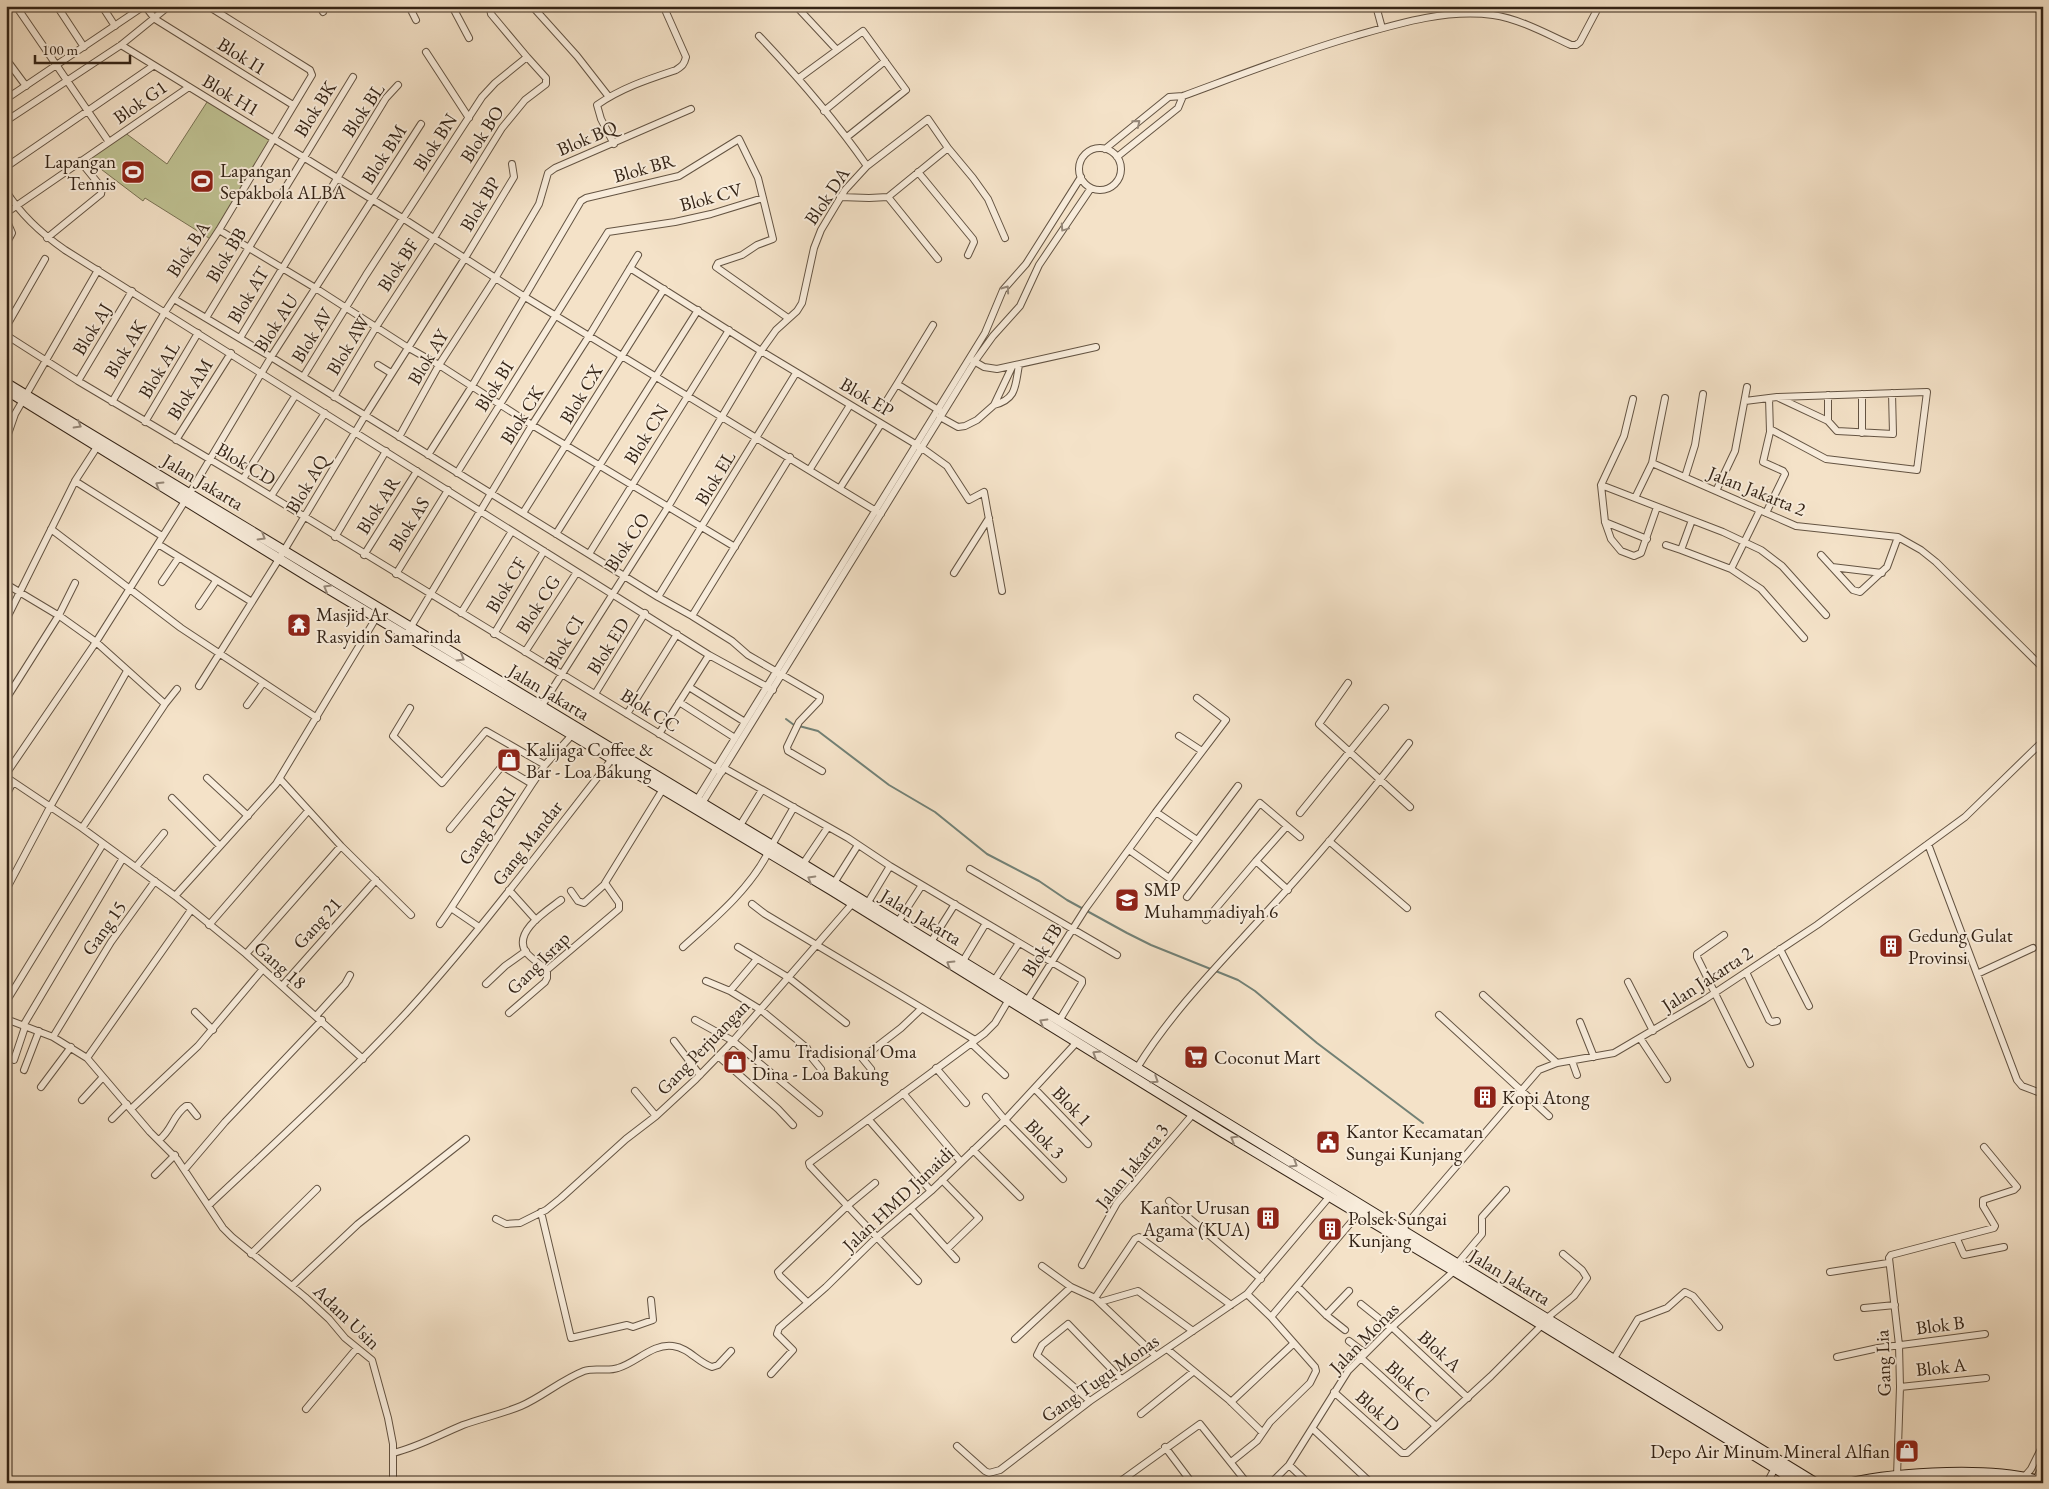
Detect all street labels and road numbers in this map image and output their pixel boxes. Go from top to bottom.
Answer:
street label: Blok I1 [213,31,271,81]
street label: Blok H1 [198,68,264,122]
street label: Blok G1 [108,74,172,130]
street label: Blok BK [288,75,342,142]
street label: Blok BL [336,78,390,142]
street label: Blok BO [454,101,510,167]
street label: Blok BN [407,108,463,176]
street label: Blok BQ [553,113,623,162]
street label: Blok BM [356,120,412,188]
street label: Blok BR [611,147,678,189]
street label: Blok DA [799,162,856,230]
street label: Blok BP [454,172,506,236]
street label: Blok CV [677,177,745,217]
street label: Blok BA [161,216,216,282]
street label: Blok BB [200,223,252,287]
street label: Blok BF [372,233,425,296]
street label: Blok AT [221,262,275,328]
street label: Blok AU [248,289,304,357]
street label: Blok AJ [67,298,117,360]
street label: Blok AV [285,302,339,367]
street label: Blok AW [320,310,376,379]
street label: Blok AK [98,314,153,383]
street label: Blok AY [402,324,455,389]
street label: Blok AL [132,337,186,403]
street label: Blok AM [161,354,219,424]
street label: Blok BI [469,356,519,416]
street label: Blok CX [554,359,609,428]
street label: Blok EP [835,371,899,423]
street label: Blok CK [494,380,550,449]
street label: Blok CN [618,399,674,469]
street label: Blok CD [212,436,280,492]
street label: Blok EL [689,446,741,510]
street label: Jalan Jakarta [156,447,249,516]
street label: Blok AQ [280,448,336,518]
street label: Jalan Jakarta 2 [1703,459,1810,522]
street label: Blok AR [350,471,406,539]
street label: Blok AS [383,492,435,556]
street label: Blok CO [599,508,655,576]
street label: Blok CF [480,552,533,617]
street label: Blok CG [510,570,566,638]
street label: Blok CI [538,610,590,673]
street label: Blok ED [581,613,635,679]
street label: Jalan Jakarta [502,657,595,726]
street label: Blok CC [616,682,684,738]
street label: Gang PGRI [453,782,522,870]
street label: Gang Mandar [486,795,568,891]
street label: Jalan Jakarta [874,882,967,951]
street label: Gang 21 [287,892,347,954]
street label: Gang 15 [76,896,132,960]
street label: Blok FB [1016,919,1068,981]
street label: Gang Israp [501,926,575,1000]
street label: Gang 18 [248,935,312,995]
street label: Jalan Jakarta 2 [1655,940,1757,1019]
street label: Gang Perjuangan [651,993,755,1101]
street label: Blok 1 [1047,1081,1097,1131]
street label: Blok 3 [1020,1114,1070,1164]
street label: Jalan Jakarta 3 [1088,1118,1174,1216]
street label: Jalan HMD Junaidi [835,1141,959,1258]
street label: Jalan Jakarta [1463,1242,1556,1311]
street label: Adam Usin [307,1278,386,1355]
street label: Jalan Monas [1322,1297,1404,1380]
street label: Blok B [1914,1310,1966,1340]
street label: Blok A [1413,1325,1468,1378]
street label: Gang Tugu Monas [1036,1328,1164,1428]
street label: Gang Lia [1869,1329,1897,1397]
street label: Blok A [1914,1352,1968,1382]
street label: Blok C [1381,1355,1435,1407]
street label: Blok D [1350,1384,1406,1438]

